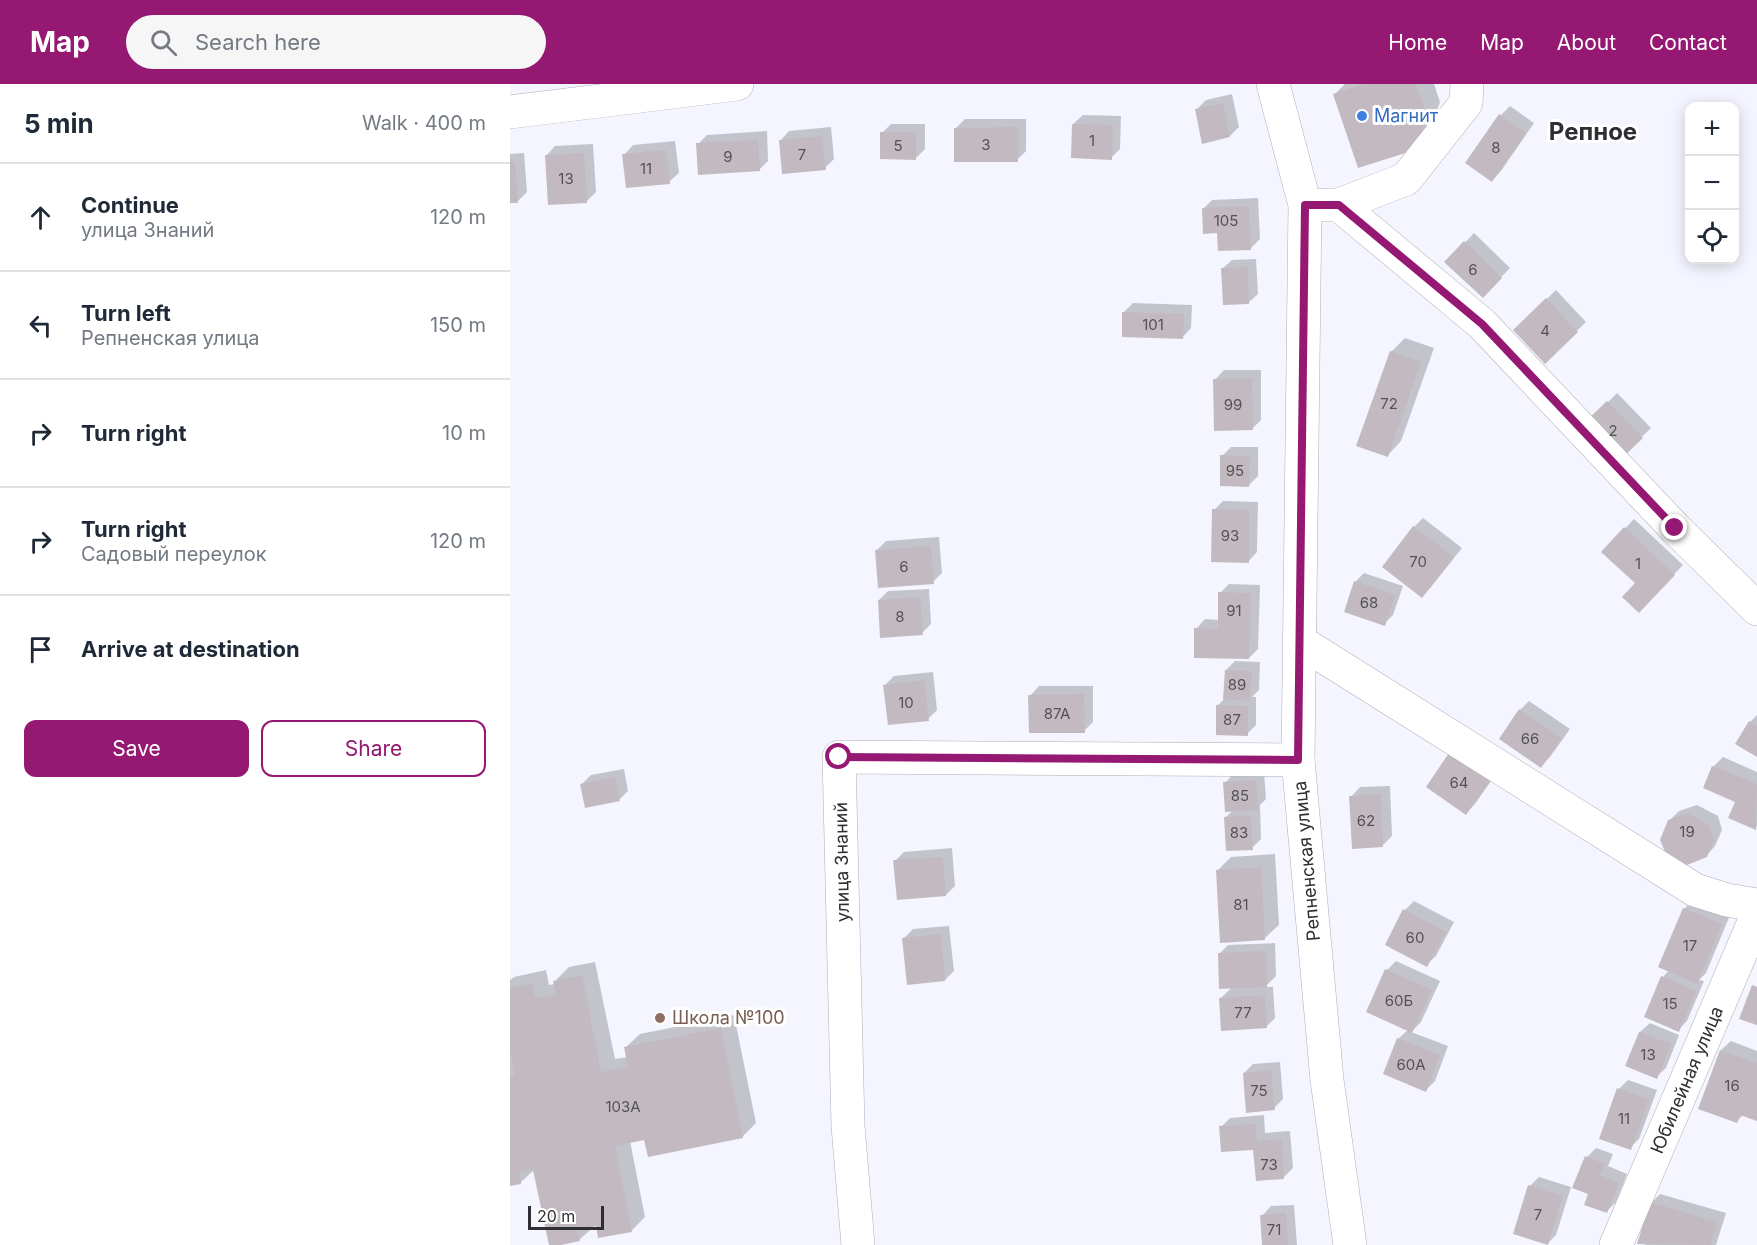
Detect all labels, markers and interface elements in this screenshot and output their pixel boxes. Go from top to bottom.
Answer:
search box [126,15,546,69]
text: Map [30,25,90,59]
icon: search [147,26,180,59]
text: Search here [195,29,321,55]
text: Home [1388,30,1447,55]
text: Map [1480,30,1524,55]
text: About [1557,30,1616,55]
text: Contact [1649,30,1727,55]
map controls [1685,102,1739,264]
button: + [1685,102,1739,156]
place label: Магнит [1374,105,1439,126]
text: 5 min [24,108,94,139]
marker: Магнит [1355,109,1369,123]
text: Walk · 400 m [362,111,486,135]
district label: Репное [1549,117,1637,146]
house number: 1 [1089,131,1095,150]
house number: 3 [981,135,991,154]
house number: 5 [893,136,903,155]
house number: 8 [1491,138,1501,157]
house number: 7 [798,145,806,164]
house number: 9 [723,147,733,166]
button: − [1685,156,1739,210]
house number: 11 [640,159,652,178]
house number: 13 [558,169,574,188]
text: Continue [81,192,179,218]
icon: ahead [24,201,57,234]
text: 120 m [430,205,486,229]
button: locate [1685,210,1739,264]
house number: 105 [1214,211,1238,230]
text: улица Знаний [81,218,214,242]
house number: 6 [1468,260,1478,279]
text: Turn left [81,300,171,326]
icon: left [24,309,57,342]
text: 150 m [430,313,486,337]
house number: 101 [1142,315,1164,334]
house number: 4 [1540,321,1550,340]
text: Репненская улица [81,326,259,350]
house number: 72 [1380,394,1398,413]
house number: 99 [1224,395,1242,414]
icon: right [24,417,57,450]
text: Turn right [81,420,187,446]
text: 10 m [442,421,486,445]
house number: 2 [1608,421,1618,440]
house number: 95 [1226,461,1244,480]
route end [1661,514,1687,540]
text: Turn right [81,516,187,542]
icon: right [24,525,57,558]
house number: 93 [1221,526,1239,545]
text: 120 m [430,529,486,553]
text: Садовый переулок [81,542,266,566]
house number: 70 [1409,552,1427,571]
house number: 1 [1635,554,1641,573]
house number: 6 [899,557,909,576]
house number: 68 [1360,593,1378,612]
house number: 91 [1226,601,1242,620]
house number: 8 [895,607,905,626]
icon: arrive [24,633,57,666]
text: Arrive at destination [81,636,300,662]
house number: 89 [1228,675,1246,694]
house number: 10 [898,693,914,712]
house number: 87А [1044,704,1070,723]
house number: 87 [1223,710,1241,729]
button: Save [24,720,249,777]
button: Share [261,720,486,777]
house number: 66 [1521,729,1539,748]
route start [825,743,851,769]
house number: 64 [1450,773,1469,792]
street label: Репненская улица [1289,780,1324,942]
house number: 85 [1231,786,1249,805]
street label: улица Знаний [830,802,853,922]
house number: 62 [1357,811,1375,830]
house number: 19 [1679,822,1695,841]
house number: 83 [1230,823,1248,842]
house number: 81 [1233,895,1249,914]
house number: 60 [1406,928,1424,947]
house number: 17 [1683,936,1697,955]
house number: 60Б [1385,991,1413,1010]
house number: 15 [1662,994,1678,1013]
house number: 77 [1234,1003,1252,1022]
street label: Юбилейная улица [1646,1003,1727,1157]
place label: Школа №100 [672,1007,785,1028]
marker: Школа №100 [653,1011,667,1025]
house number: 13 [1640,1045,1656,1064]
house number: 60А [1396,1055,1426,1074]
house number: 16 [1724,1076,1740,1095]
house number: 75 [1250,1081,1268,1100]
house number: 103А [605,1097,641,1116]
house number: 11 [1618,1109,1630,1128]
house number: 73 [1260,1155,1278,1174]
scale bar [528,1203,604,1230]
house number: 7 [1534,1205,1542,1224]
text: 20 m [537,1206,575,1226]
house number: 71 [1267,1220,1281,1239]

